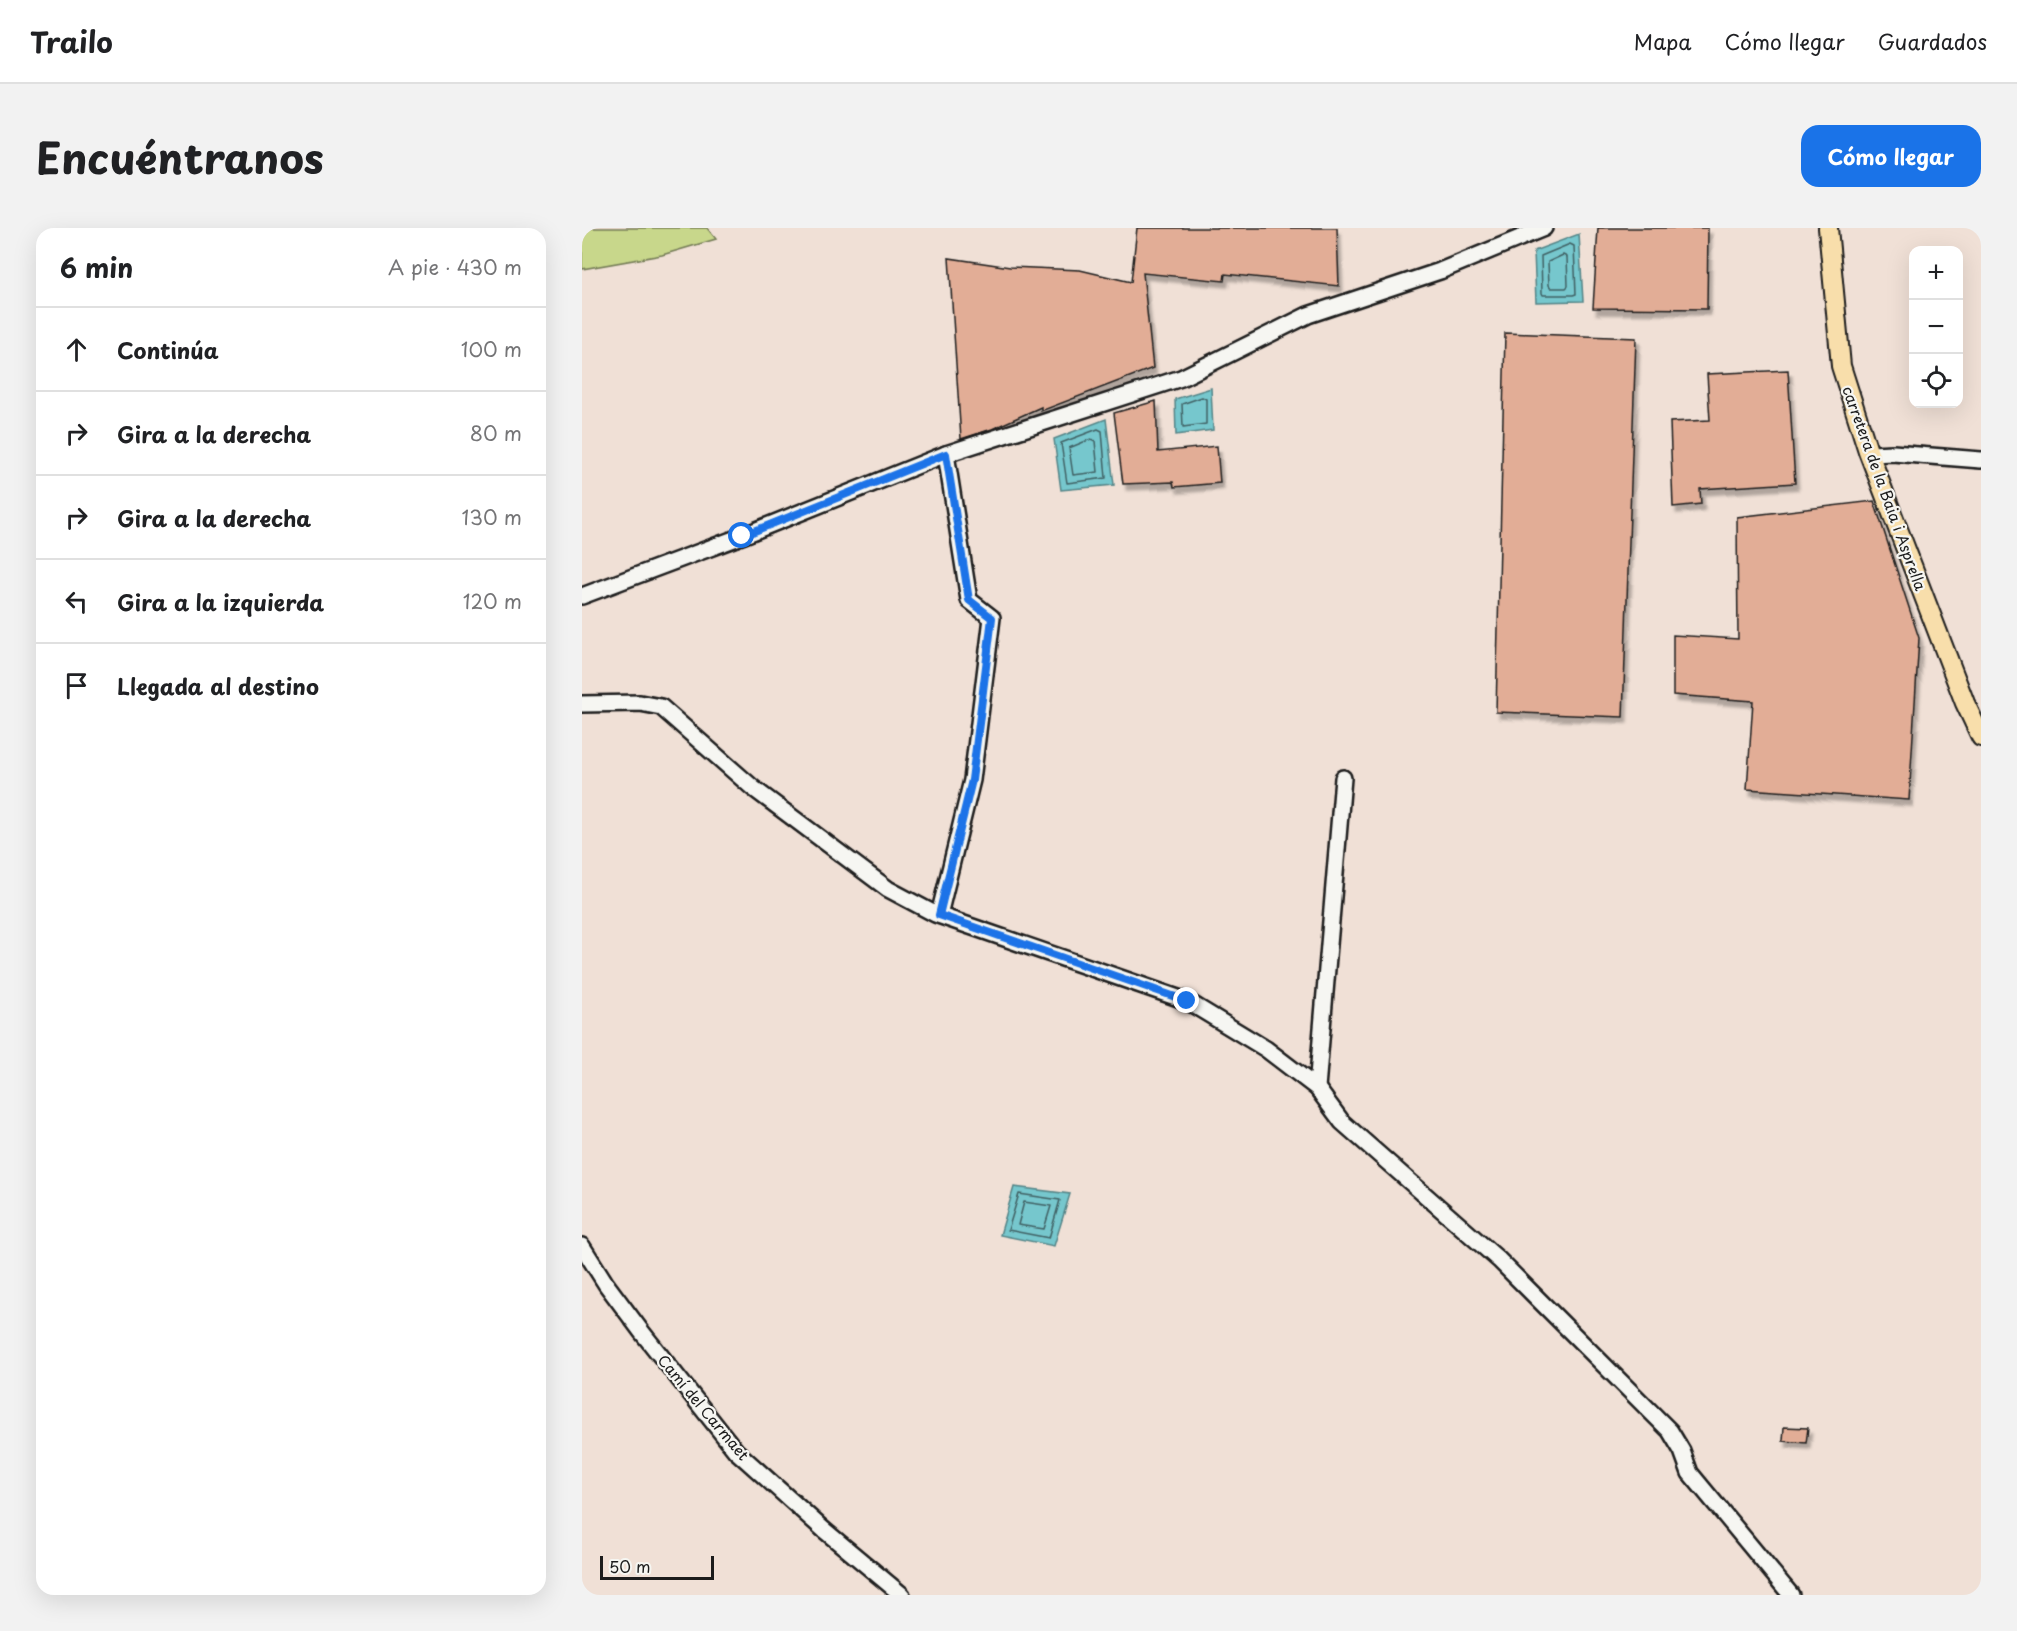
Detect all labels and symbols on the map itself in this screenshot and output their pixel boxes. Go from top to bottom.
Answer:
street label: carretera de la Baia i Asprella [1837,382,1933,594]
route start [728,522,754,548]
route end [1173,987,1199,1013]
street label: Camí del Carmaet [653,1349,755,1465]
scale bar [600,1553,714,1580]

